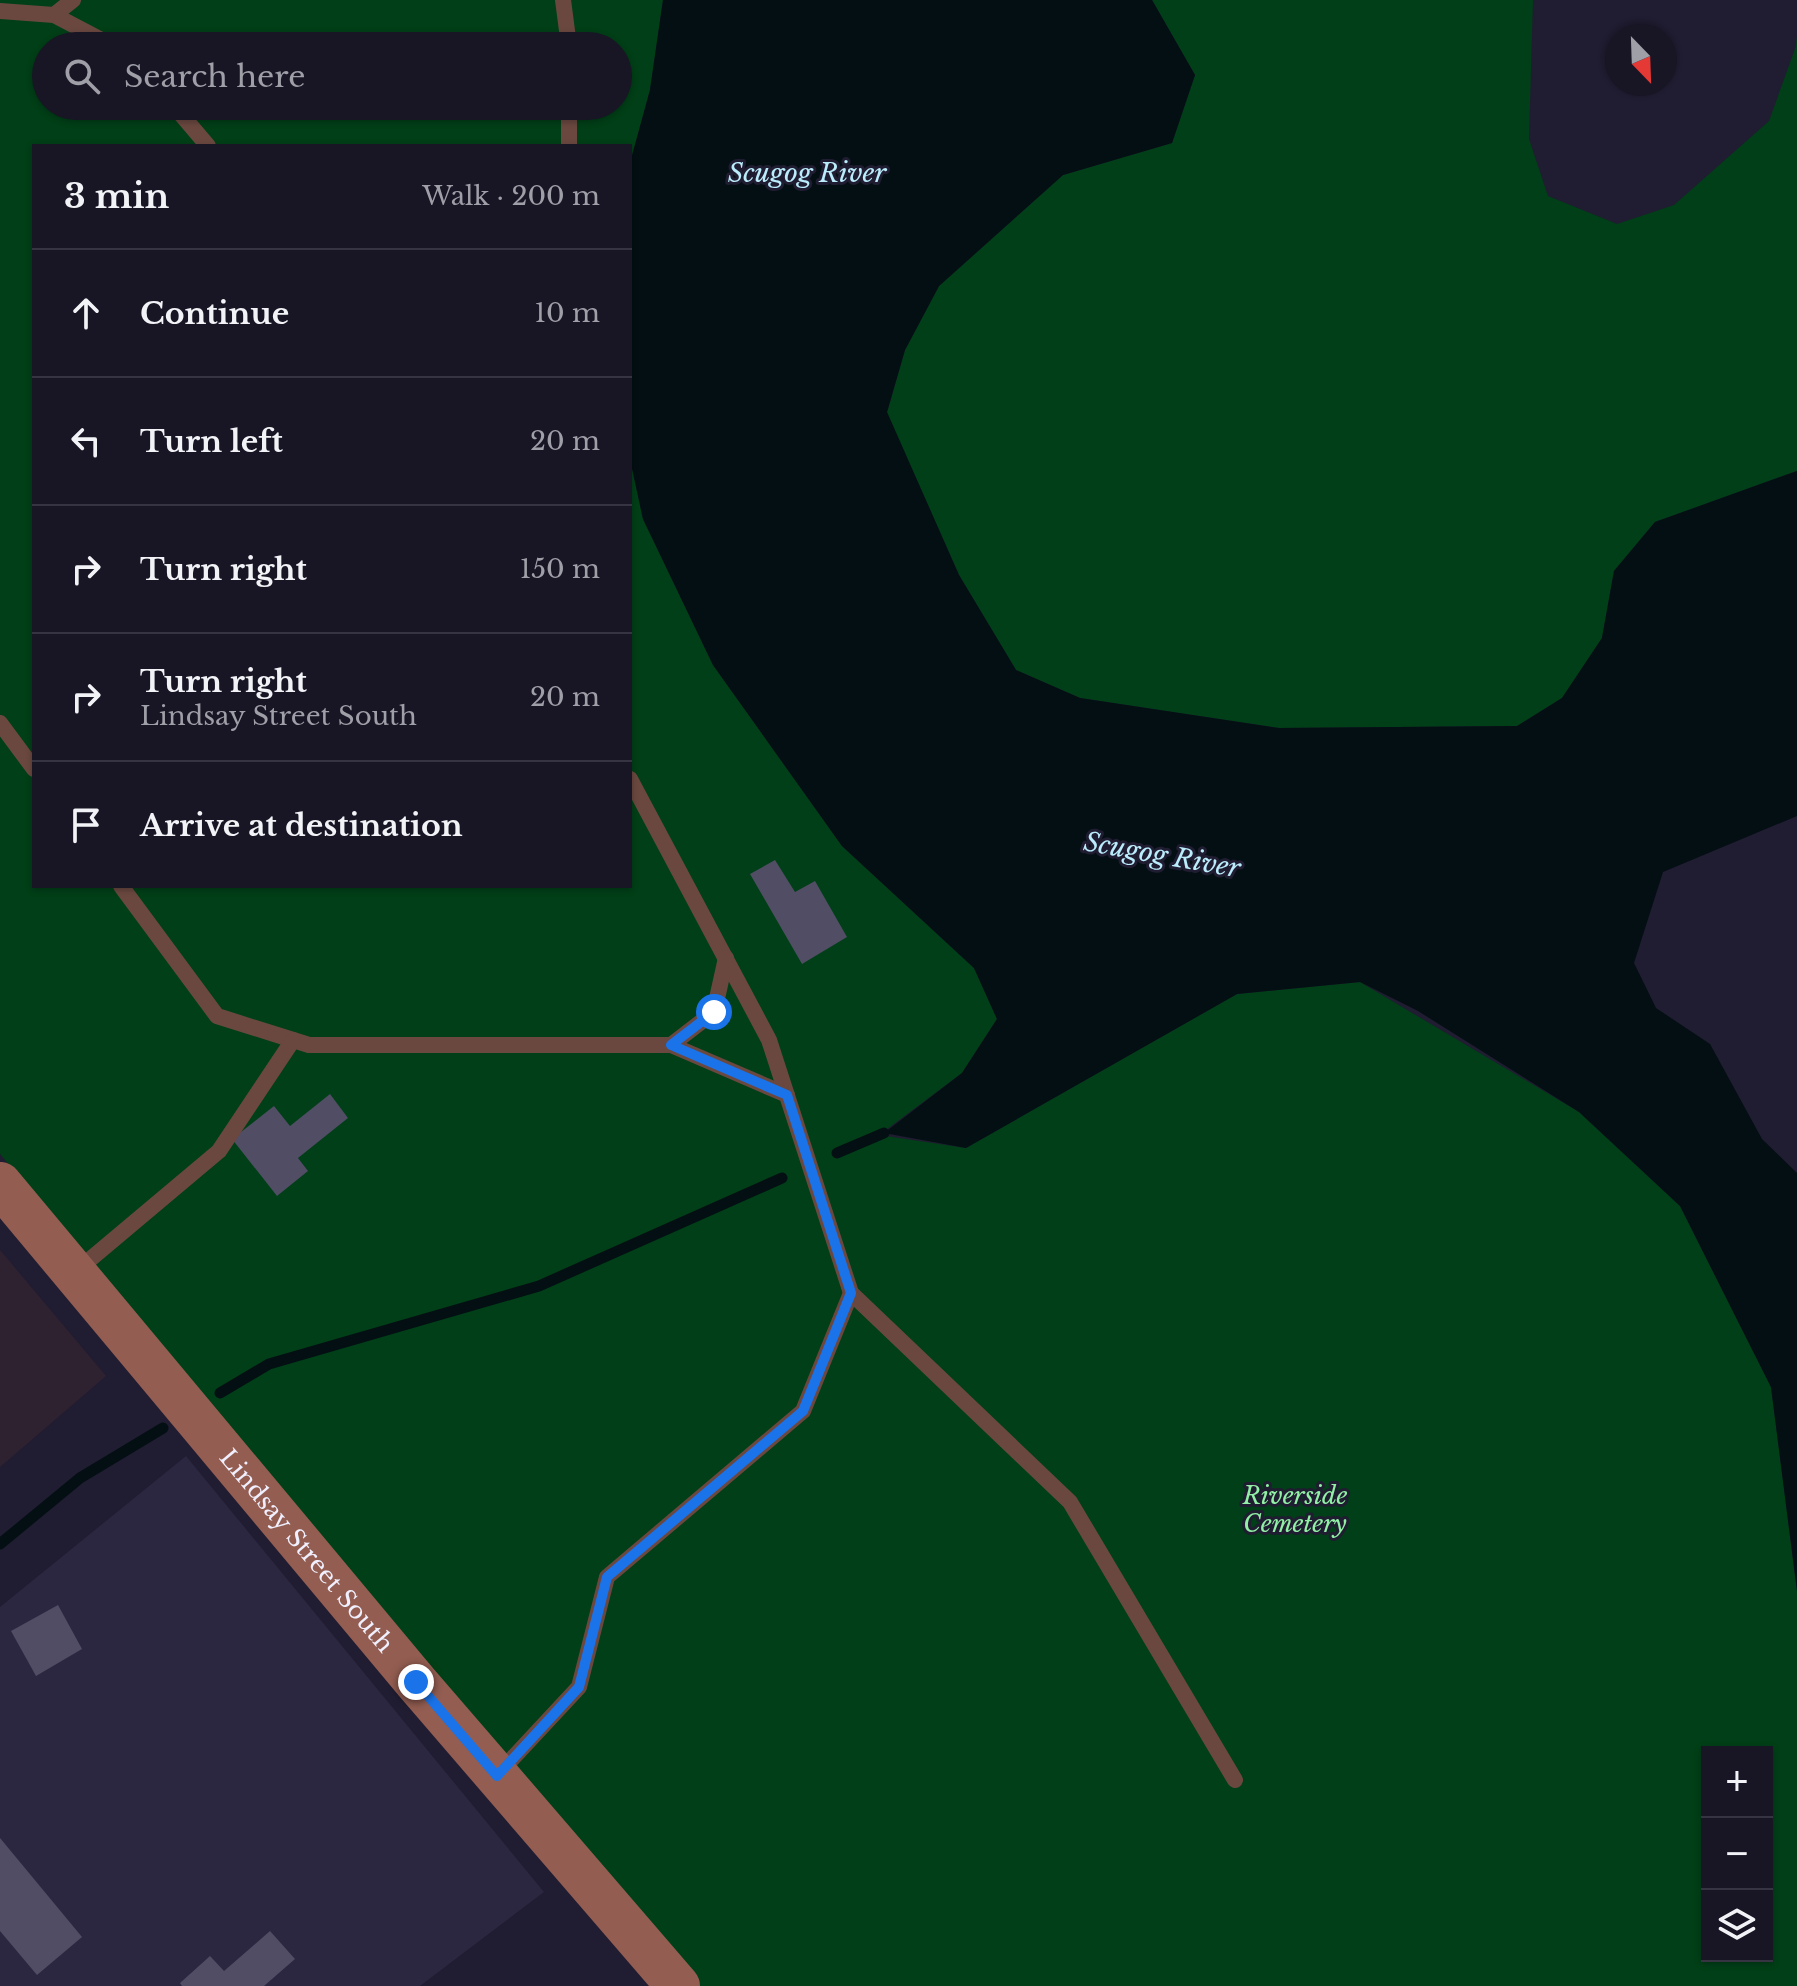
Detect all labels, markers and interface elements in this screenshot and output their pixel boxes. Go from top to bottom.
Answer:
north arrow [1605,24,1677,96]
search box [32,32,632,120]
icon: search [60,54,104,98]
text: Search here [124,58,305,95]
water label: Scugog River [728,157,887,189]
text: 3 min [64,175,169,217]
text: Walk · 200 m [422,180,600,212]
icon: ahead [64,291,108,335]
text: Continue [140,295,289,332]
text: 10 m [534,297,600,329]
icon: left [64,419,108,463]
text: Turn left [140,423,283,460]
text: 20 m [530,425,600,457]
icon: right [64,547,108,591]
text: Turn right [140,551,307,588]
text: 150 m [520,553,600,585]
text: Turn right [140,663,307,700]
icon: right [64,675,108,719]
text: 20 m [530,681,600,713]
text: Lindsay Street South [140,700,417,732]
icon: arrive [64,803,108,847]
text: Arrive at destination [140,807,463,844]
water label: Scugog River [1081,825,1244,885]
route start [696,994,732,1030]
street label: Lindsay Street South [214,1443,400,1658]
park label: Riverside Cemetery [1242,1481,1347,1538]
route end [398,1664,434,1700]
map controls [1701,1746,1773,1962]
button: + [1701,1746,1773,1818]
button: − [1701,1818,1773,1890]
button: layers [1701,1890,1773,1962]

